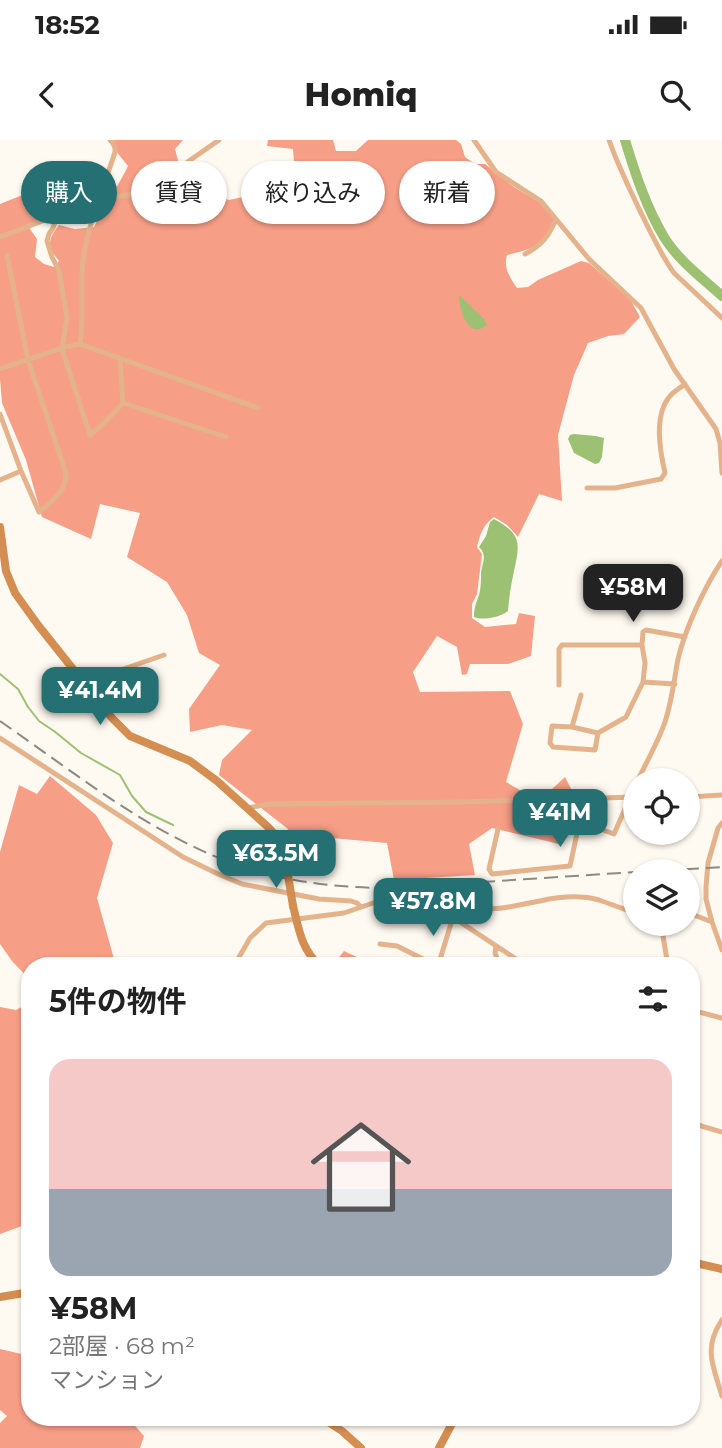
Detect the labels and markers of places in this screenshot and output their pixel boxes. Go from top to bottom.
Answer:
pin: ¥58M [592,564,674,624]
pin: ¥41.4M [43,668,157,727]
pin: ¥41M [519,790,601,849]
pin: ¥63.5M [219,830,333,890]
pin: ¥57.8M [376,878,490,938]

